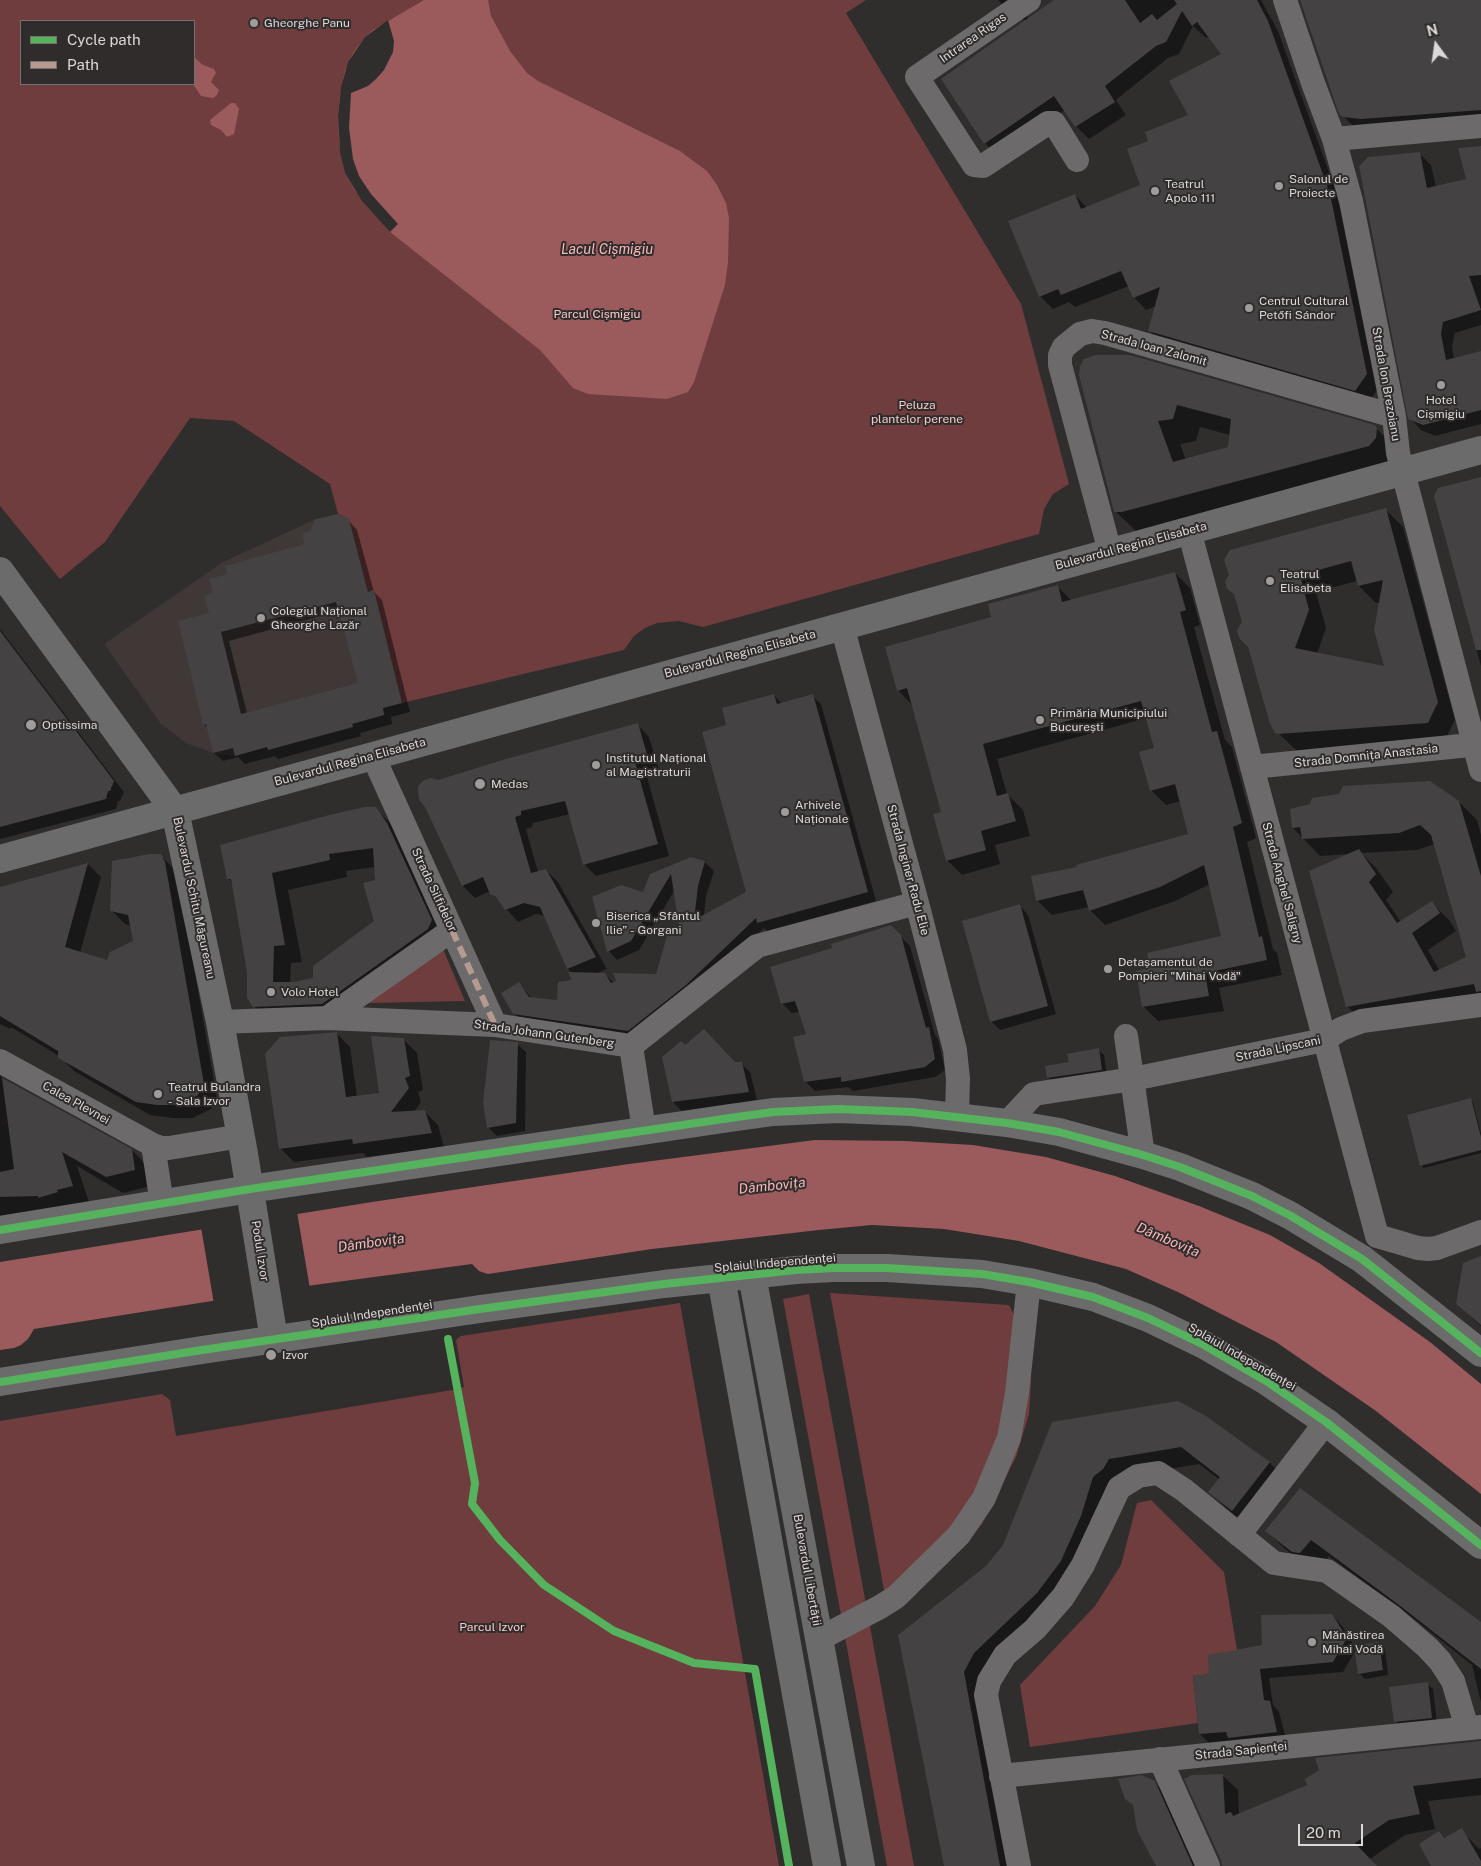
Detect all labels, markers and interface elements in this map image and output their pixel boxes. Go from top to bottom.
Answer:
street label: Intrarea Rigas [937,10,1009,66]
place label: Gheorghe Panu [264,16,350,30]
marker: Gheorghe Panu [248,17,260,29]
legend [20,20,195,85]
north arrow [1411,20,1461,70]
text: N [1425,21,1440,40]
text: Cycle path [67,31,141,48]
text: Path [67,56,99,73]
place label: Salonul de Proiecte [1289,172,1348,200]
place label: Teatrul Apolo 111 [1165,177,1215,205]
marker: Salonul de Proiecte [1273,180,1285,192]
marker: Teatrul Apolo 111 [1149,185,1161,197]
water label: Lacul Cișmigiu [561,242,653,258]
place label: Centrul Cultural Petőfi Sándor [1259,294,1349,322]
marker: Centrul Cultural Petőfi Sándor [1243,302,1255,314]
park label: Parcul Cișmigiu [554,307,640,321]
street label: Strada Ion Brezoianu [1369,326,1403,442]
street label: Strada Ioan Zalomit [1099,327,1209,369]
marker: Hotel Cișmigiu [1435,379,1447,391]
place label: Hotel Cișmigiu [1417,393,1465,421]
park label: Peluza plantelor perene [871,398,963,426]
street label: Bulevardul Regina Elisabeta [1054,519,1208,573]
place label: Teatrul Elisabeta [1280,567,1332,595]
marker: Teatrul Elisabeta [1264,575,1276,587]
place label: Colegiul Național Gheorghe Lazăr [271,604,367,632]
marker: Colegiul Național Gheorghe Lazăr [255,612,267,624]
street label: Bulevardul Regina Elisabeta [663,627,817,681]
place label: Primăria Municipiului București [1050,706,1167,734]
marker: Primăria Municipiului București [1034,714,1046,726]
marker: Optissima [24,718,38,732]
place label: Optissima [42,718,97,732]
street label: Bulevardul Regina Elisabeta [273,735,427,789]
street label: Strada Domnița Anastasia [1293,741,1439,771]
place label: Institutul Național al Magistraturii [606,751,707,779]
marker: Institutul Național al Magistraturii [590,759,602,771]
marker: Medas [473,777,487,791]
place label: Medas [491,777,528,791]
place label: Arhivele Naționale [795,798,848,826]
street label: Strada Inginer Radu Elie [884,803,932,937]
marker: Arhivele Naționale [779,806,791,818]
street label: Bulevardul Schitu Măgureanu [170,816,218,980]
street label: Strada Anghel Saligny [1259,821,1305,945]
street label: Strada Silfidelor [408,846,460,934]
place label: Biserica „Sfântul Ilie” - Gorgani [606,909,700,937]
marker: Biserica „Sfântul Ilie” - Gorgani [590,917,602,929]
place label: Detașamentul de Pompieri "Mihai Vodă" [1118,955,1241,983]
marker: Detașamentul de Pompieri "Mihai Vodă" [1102,963,1114,975]
place label: Volo Hotel [281,985,339,999]
marker: Volo Hotel [265,986,277,998]
street label: Strada Johann Gutenberg [473,1017,615,1051]
street label: Strada Lipscani [1234,1033,1322,1065]
street label: Calea Plevnei [40,1079,112,1127]
place label: Teatrul Bulandra - Sala Izvor [168,1080,261,1108]
marker: Teatrul Bulandra - Sala Izvor [152,1088,164,1100]
water label: Dâmbovița [738,1174,806,1198]
street label: Podul Izvor [248,1219,272,1283]
water label: Dâmbovița [1134,1219,1202,1261]
water label: Dâmbovița [337,1230,405,1256]
street label: Splaiul Independenței [714,1251,836,1275]
street label: Splaiul Independenței [311,1297,433,1331]
street label: Splaiul Independenței [1186,1320,1298,1394]
marker: Izvor [264,1348,278,1362]
place label: Izvor [282,1348,308,1362]
street label: Bulevardul Libertății [790,1513,824,1627]
park label: Parcul Izvor [459,1620,525,1634]
place label: Mănăstirea Mihai Vodă [1322,1628,1384,1656]
marker: Mănăstirea Mihai Vodă [1306,1636,1318,1648]
street label: Strada Sapienței [1194,1739,1288,1763]
scale bar [1301,1814,1366,1846]
text: 20 m [1306,1824,1341,1841]

